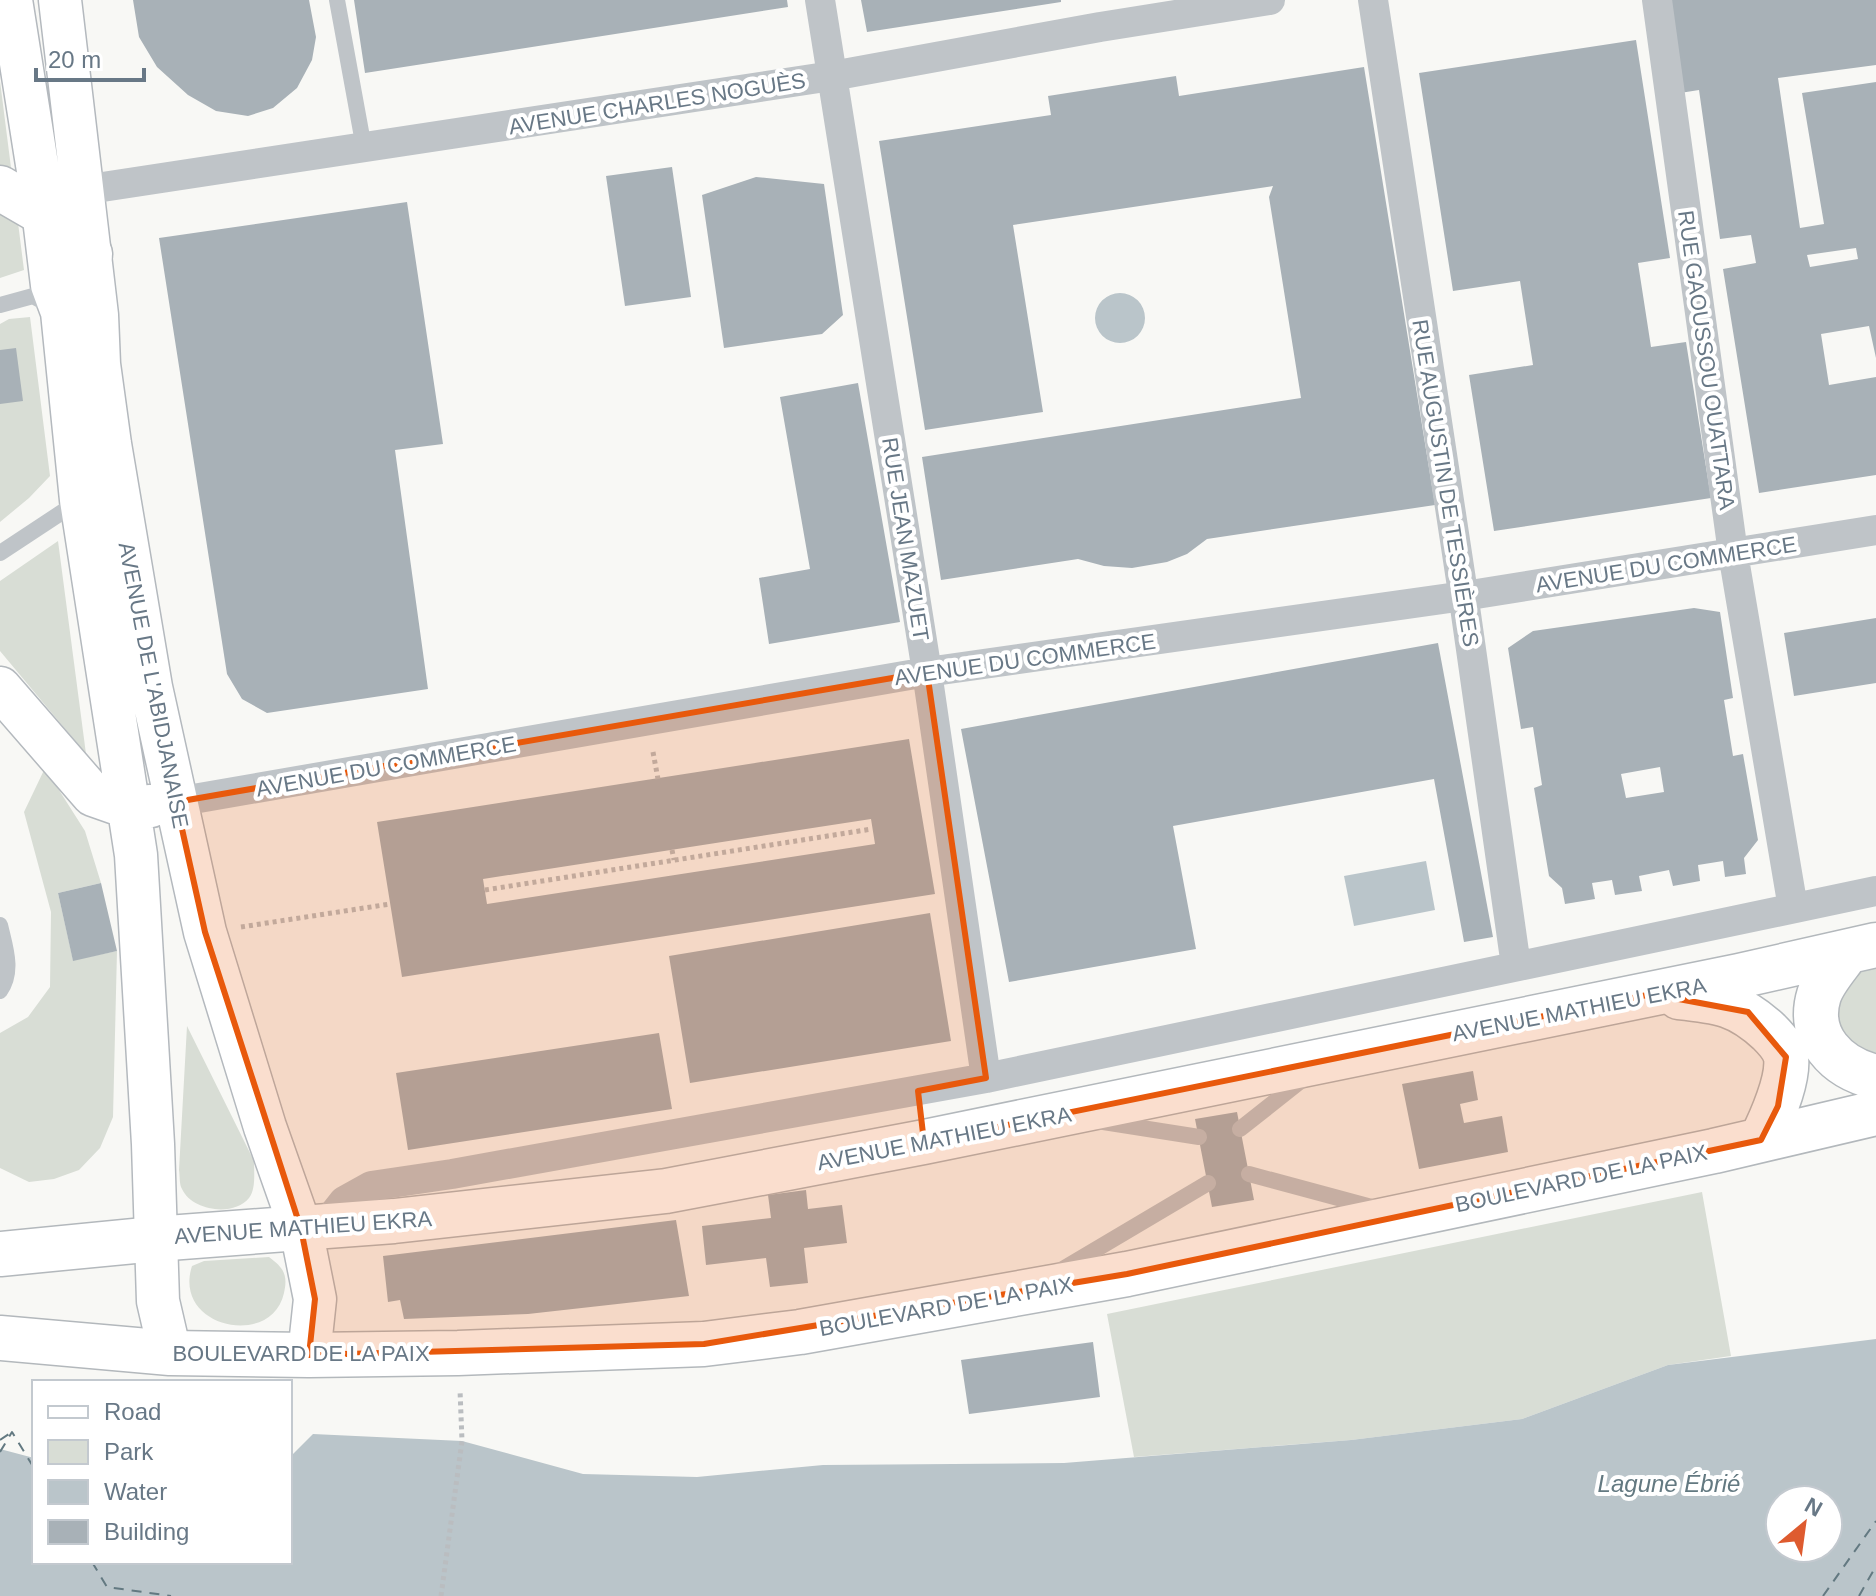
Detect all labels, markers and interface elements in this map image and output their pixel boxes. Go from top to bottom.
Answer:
scale bar [36,32,144,82]
text: 20 m [48,46,101,73]
street label: AVENUE CHARLES NOGUÈS [507,68,807,139]
street label: RUE GAOUSSOU OUATTARA [1673,209,1740,512]
street label: RUE AUGUSTIN DE TESSIÈRES [1407,318,1484,648]
street label: RUE JEAN MAZUET [877,436,934,642]
street label: AVENUE DU COMMERCE [1534,532,1798,597]
street label: AVENUE DE L'ABIDJANAISE [113,540,194,830]
street label: AVENUE DU COMMERCE [893,629,1157,690]
street label: AVENUE DU COMMERCE [254,731,518,802]
street label: AVENUE MATHIEU EKRA [1450,973,1709,1046]
street label: AVENUE MATHIEU EKRA [815,1102,1074,1175]
street label: BOULEVARD DE LA PAIX [1453,1139,1710,1217]
street label: AVENUE MATHIEU EKRA [173,1206,433,1249]
street label: BOULEVARD DE LA PAIX [817,1272,1075,1341]
street label: BOULEVARD DE LA PAIX [172,1341,430,1366]
legend [32,1380,292,1564]
text: Road [104,1398,161,1425]
text: Park [104,1438,154,1465]
water label: Lagune Ébrié [1598,1470,1740,1497]
text: Water [104,1478,167,1505]
north arrow [1764,1484,1844,1564]
text: N [1800,1492,1826,1522]
text: Building [104,1518,189,1545]

